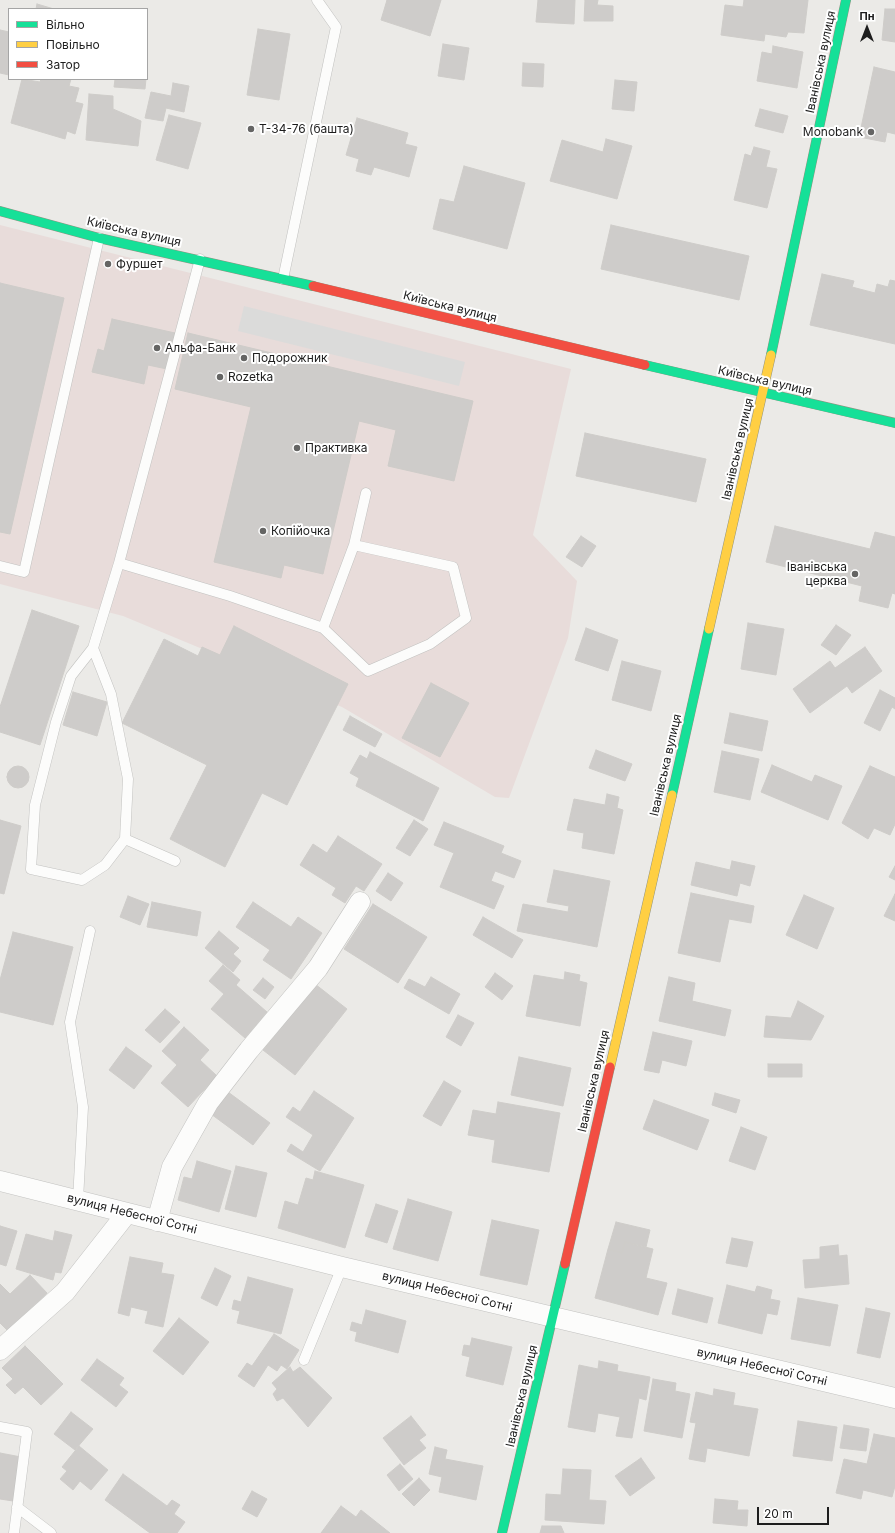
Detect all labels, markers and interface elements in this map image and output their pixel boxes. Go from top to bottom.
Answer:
legend [8,8,148,80]
north arrow [847,8,887,48]
street label: Іванівська вулиця [803,9,839,115]
text: Пн [859,9,875,23]
text: Вільно [46,17,85,32]
text: Повільно [46,37,100,52]
text: Затор [46,57,80,72]
place label: Т-34-76 (башта) [259,122,354,136]
marker: Т-34-76 (башта) [246,124,256,134]
place label: Monobank [803,125,863,139]
marker: Monobank [866,127,876,137]
street label: Київська вулиця [86,214,182,250]
place label: Фуршет [116,257,162,271]
marker: Фуршет [103,259,113,269]
street label: Київська вулиця [402,288,498,326]
place label: Альфа-Банк [165,341,236,355]
marker: Альфа-Банк [152,343,162,353]
place label: Подорожник [252,351,328,365]
marker: Подорожник [239,353,249,363]
street label: Київська вулиця [717,363,813,399]
place label: Rozetka [228,370,273,384]
marker: Rozetka [215,372,225,382]
street label: Іванівська вулиця [719,396,757,502]
place label: Практивка [305,441,368,455]
marker: Практивка [292,443,302,453]
place label: Копійочка [271,524,330,538]
marker: Копійочка [258,526,268,536]
place label: Іванівська церква [787,560,847,588]
marker: Іванівська церква [850,569,860,579]
street label: Іванівська вулиця [647,712,685,818]
street label: Іванівська вулиця [575,1028,613,1134]
street label: вулиця Небесної Сотні [66,1191,198,1237]
street label: вулиця Небесної Сотні [381,1269,513,1315]
street label: Іванівська вулиця [503,1343,541,1449]
street label: вулиця Небесної Сотні [695,1345,829,1389]
scale bar [759,1499,831,1525]
text: 20 m [764,1506,793,1521]

